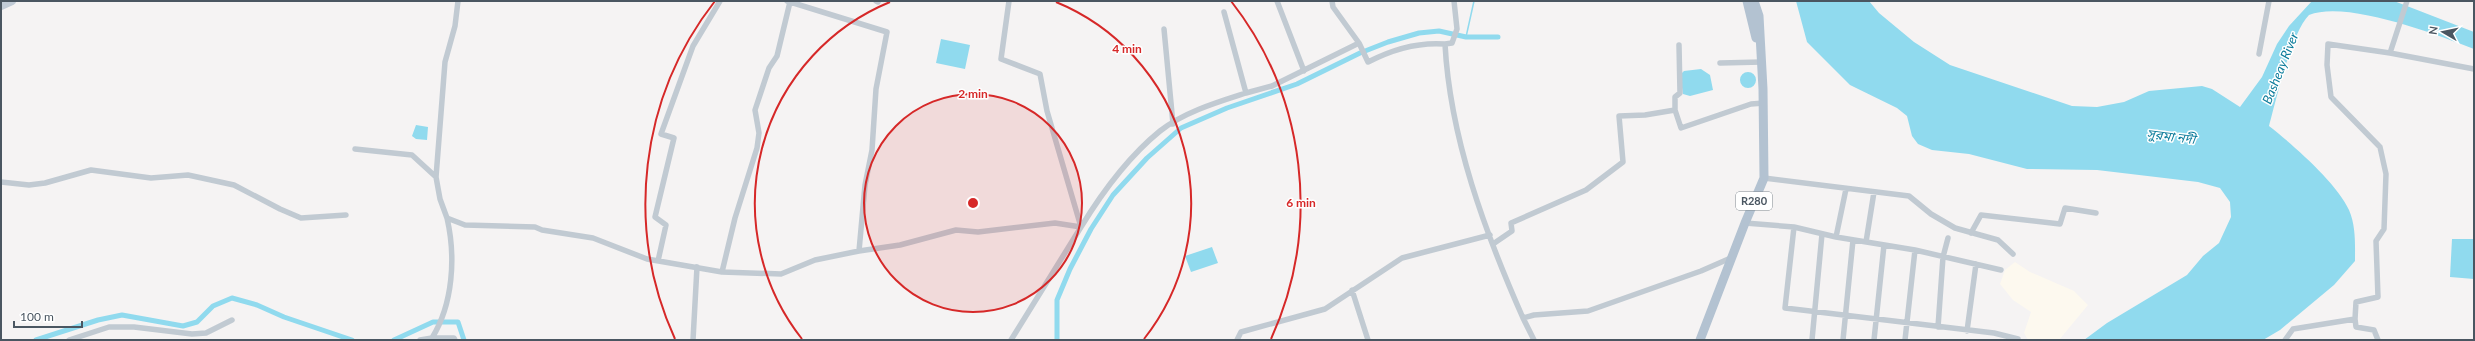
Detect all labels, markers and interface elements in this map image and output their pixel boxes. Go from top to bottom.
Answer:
north arrow [2423,12,2463,52]
text: N [2426,25,2440,36]
water label: Basheay River [2258,29,2302,106]
text: 4 min [1112,41,1142,56]
text: 2 min [958,86,988,101]
water label: সুরমা নদী [2146,125,2199,147]
road number: R280 [1736,192,1772,210]
text: 6 min [1286,195,1316,210]
centre of rings [966,196,980,210]
scale bar [14,303,82,329]
text: 100 m [20,309,54,324]

